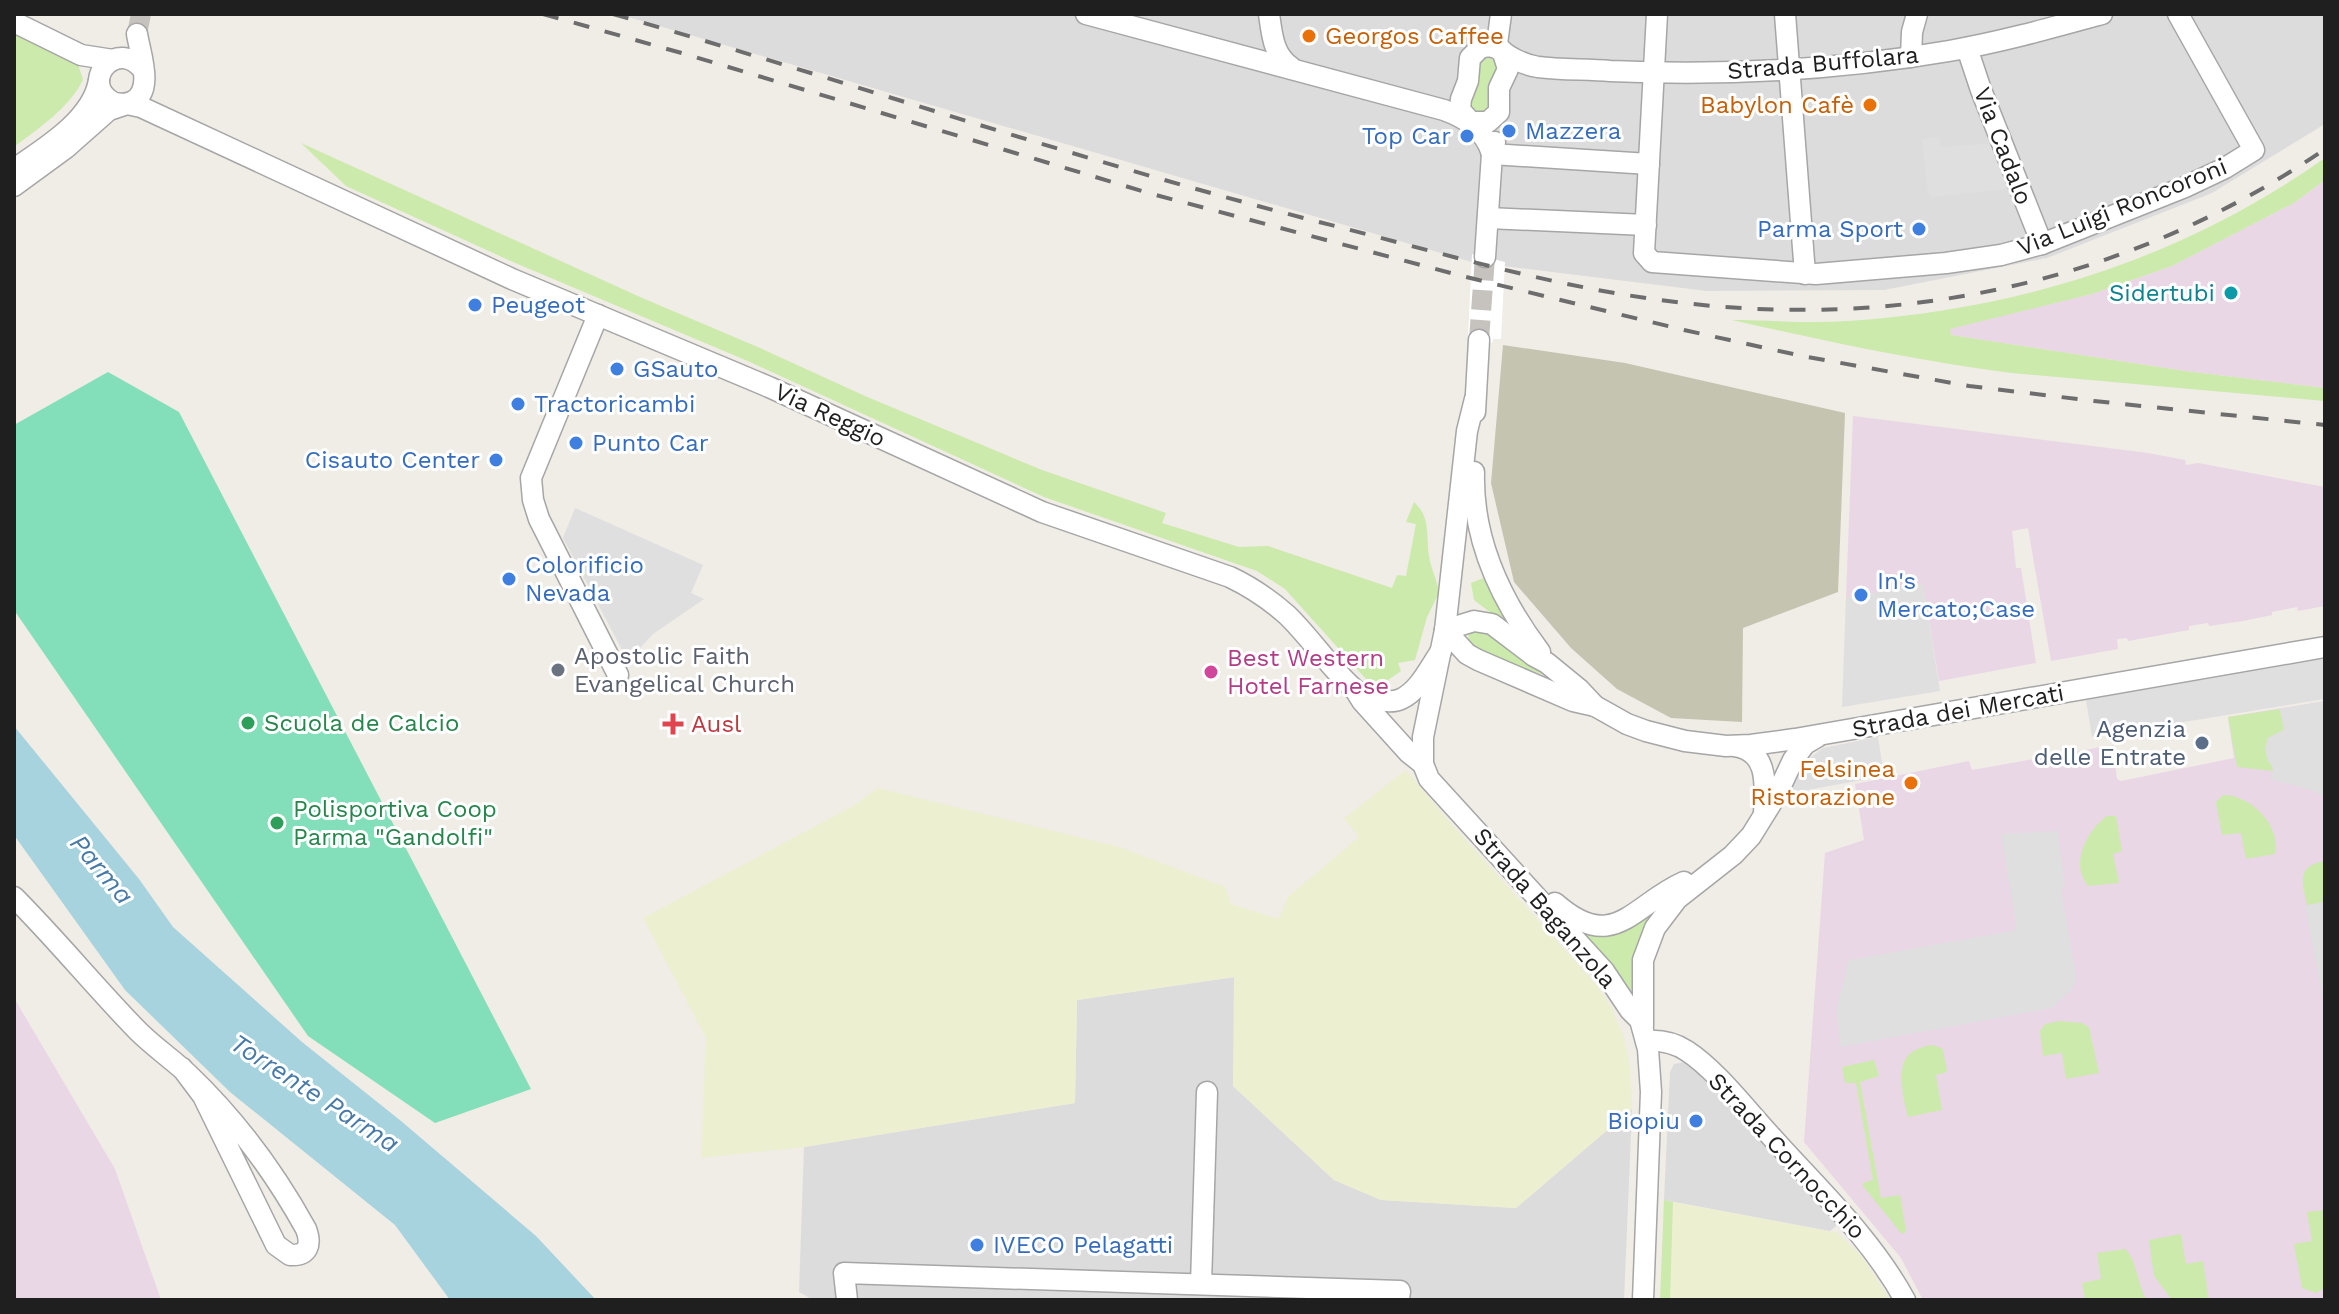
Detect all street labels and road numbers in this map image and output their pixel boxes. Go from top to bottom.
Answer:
street label: Strada Buffolara [1726,41,1920,85]
street label: Via Cadalo [1968,83,2038,209]
street label: Via Luigi Roncoroni [2013,152,2231,262]
street label: Via Reggio [770,377,890,453]
street label: Strada dei Mercati [1850,679,2066,743]
street label: Strada Baganzola [1468,822,1622,994]
street label: Strada Cornocchio [1703,1067,1871,1245]

